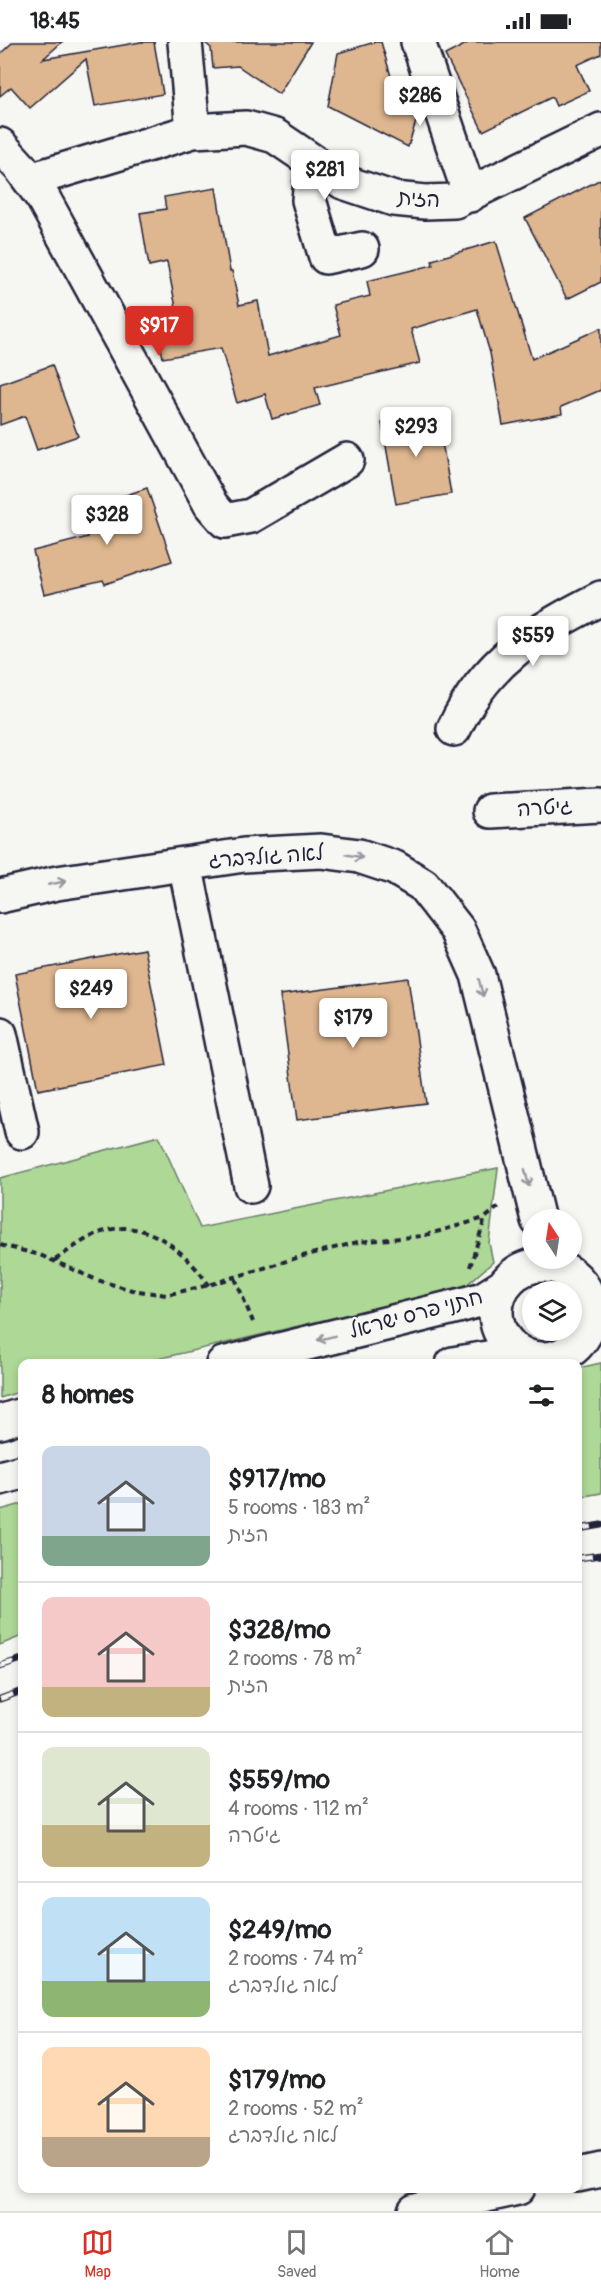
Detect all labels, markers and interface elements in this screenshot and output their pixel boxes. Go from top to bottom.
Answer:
text: 18:45 [30,7,80,35]
pin: $286 [384,76,456,127]
text: $286 [398,83,442,108]
pin: $281 [289,150,361,201]
text: $281 [305,157,345,182]
street label: הזית [396,184,441,214]
pin: $917 [123,306,195,357]
text: $917 [139,313,179,338]
pin: $293 [380,407,452,458]
text: $293 [394,414,438,439]
pin: $328 [71,495,143,546]
text: $328 [85,502,129,527]
pin: $559 [497,616,569,667]
text: $559 [512,623,554,648]
street label: גיטרה [517,793,573,823]
street label: לאה גולדברג [208,839,325,874]
one-way arrow [344,851,364,862]
one-way arrow [47,877,66,888]
pin: $249 [55,969,127,1020]
text: $249 [69,976,113,1001]
one-way arrow [475,979,487,998]
pin: $179 [317,998,389,1049]
text: $179 [333,1005,373,1030]
one-way arrow [522,1168,534,1187]
north arrow [522,1209,582,1269]
map controls [522,1209,582,1341]
button: layers [522,1281,582,1341]
street label: חתני פרס ישראל [346,1283,486,1345]
one-way arrow [317,1333,336,1345]
text: 8 homes [42,1379,134,1411]
icon: filters [525,1379,558,1412]
text: $917/mo [228,1463,326,1495]
icon: home [90,1470,162,1542]
text: 5 rooms · 183 m² [228,1495,370,1520]
text: הזית [228,1522,269,1547]
text: $328/mo [228,1614,331,1646]
icon: home [90,1621,162,1693]
text: 2 rooms · 78 m² [228,1646,362,1671]
text: הזית [228,1673,269,1698]
text: $559/mo [228,1764,330,1796]
icon: home [90,1771,162,1843]
text: 4 rooms · 112 m² [228,1796,369,1821]
text: גיטרה [228,1823,281,1848]
text: $249/mo [228,1914,331,1946]
icon: home [90,1921,162,1993]
text: 2 rooms · 74 m² [228,1946,364,1971]
text: לאה גולדברג [228,1973,338,1998]
text: $179/mo [228,2064,326,2096]
icon: home [90,2071,162,2143]
text: 2 rooms · 52 m² [228,2096,364,2121]
text: לאה גולדברג [228,2123,338,2148]
tab: Map [81,2226,114,2282]
tab: Saved [277,2226,317,2282]
tab: Home [479,2226,520,2282]

